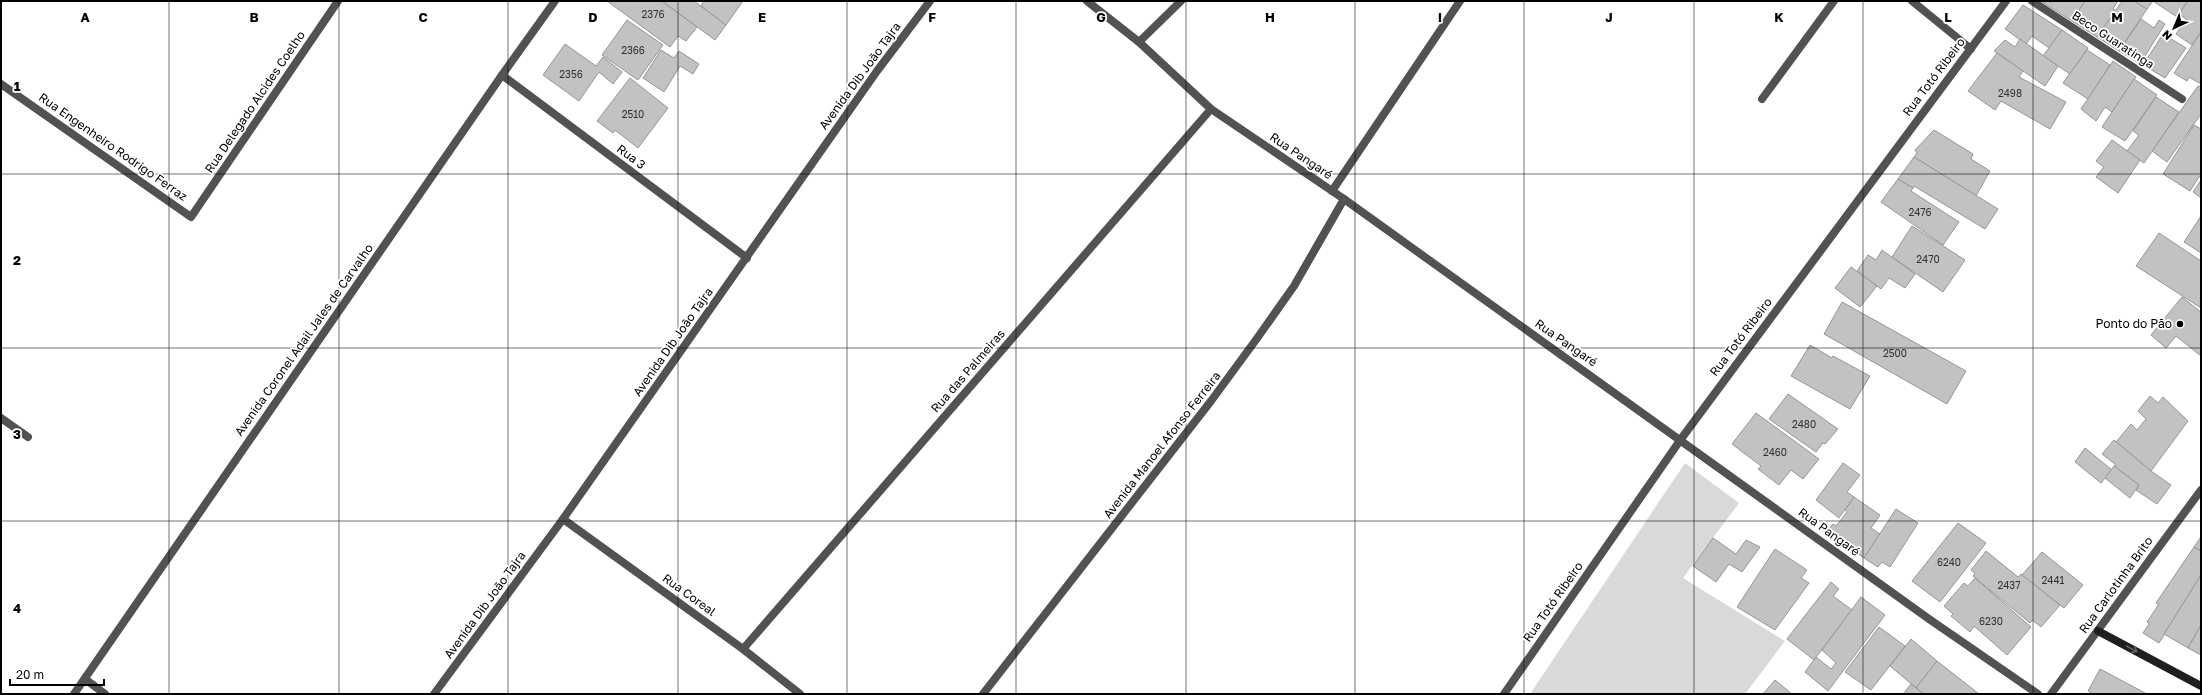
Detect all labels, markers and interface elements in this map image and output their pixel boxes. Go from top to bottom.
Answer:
street label: Beco Guaratinga [2069,7,2157,72]
house number: 2376 [642,8,665,20]
north arrow [2154,8,2194,48]
text: A [80,9,90,25]
text: B [249,9,259,25]
text: C [418,9,428,25]
text: D [588,9,598,25]
text: E [758,9,766,25]
text: F [928,9,936,25]
text: G [1096,9,1106,25]
text: H [1265,9,1275,25]
text: I [1438,9,1442,25]
text: J [1605,9,1613,25]
text: K [1774,9,1784,25]
text: L [1944,9,1952,25]
text: M [2111,9,2123,25]
street label: Avenida Dib João Tajra [816,19,904,132]
street label: Rua Delegado Alcides Coelho [201,28,308,176]
text: N [2159,28,2174,43]
street label: Rua Totó Ribeiro [1899,35,1968,119]
house number: 2366 [621,44,645,56]
house number: 2356 [559,68,583,80]
text: 1 [14,78,21,94]
house number: 2498 [1998,87,2022,99]
street label: Rua Engenheiro Rodrigo Ferraz [36,89,190,204]
house number: 2510 [622,108,644,120]
street label: Rua Pangaré [1267,129,1336,182]
street label: Rua 3 [614,141,649,172]
house number: 2476 [1908,206,1932,218]
street label: Avenida Coronel Adail Jales de Carvalho [231,241,376,439]
text: 2 [13,252,21,268]
house number: 2470 [1916,253,1940,265]
street label: Avenida Dib João Tajra [629,285,716,399]
street label: Rua Totó Ribeiro [1706,295,1775,379]
street label: Rua Pangaré [1532,316,1600,370]
place label: Ponto do Pão [2095,316,2172,331]
marker: Ponto do Pão [2175,319,2185,329]
street label: Rua das Palmeiras [927,326,1008,415]
house number: 2500 [1883,347,1907,359]
street label: Avenida Manoel Afonso Ferreira [1100,368,1224,521]
house number: 2480 [1792,418,1816,430]
text: 3 [13,426,21,442]
house number: 2460 [1763,446,1787,458]
street label: Rua Pangaré [1796,504,1863,559]
street label: Rua Carlotinha Brito [2075,533,2156,636]
street label: Avenida Dib João Tajra [441,548,529,661]
house number: 6240 [1937,556,1961,568]
street label: Rua Totó Ribeiro [1519,559,1586,645]
street label: Rua Coreal [660,570,719,619]
house number: 2441 [2042,574,2065,586]
house number: 2437 [1997,579,2021,591]
text: 4 [13,600,21,616]
house number: 6230 [1979,615,2003,627]
one-way arrow [2126,646,2138,654]
scale bar [10,661,104,687]
text: 20 m [16,667,44,682]

